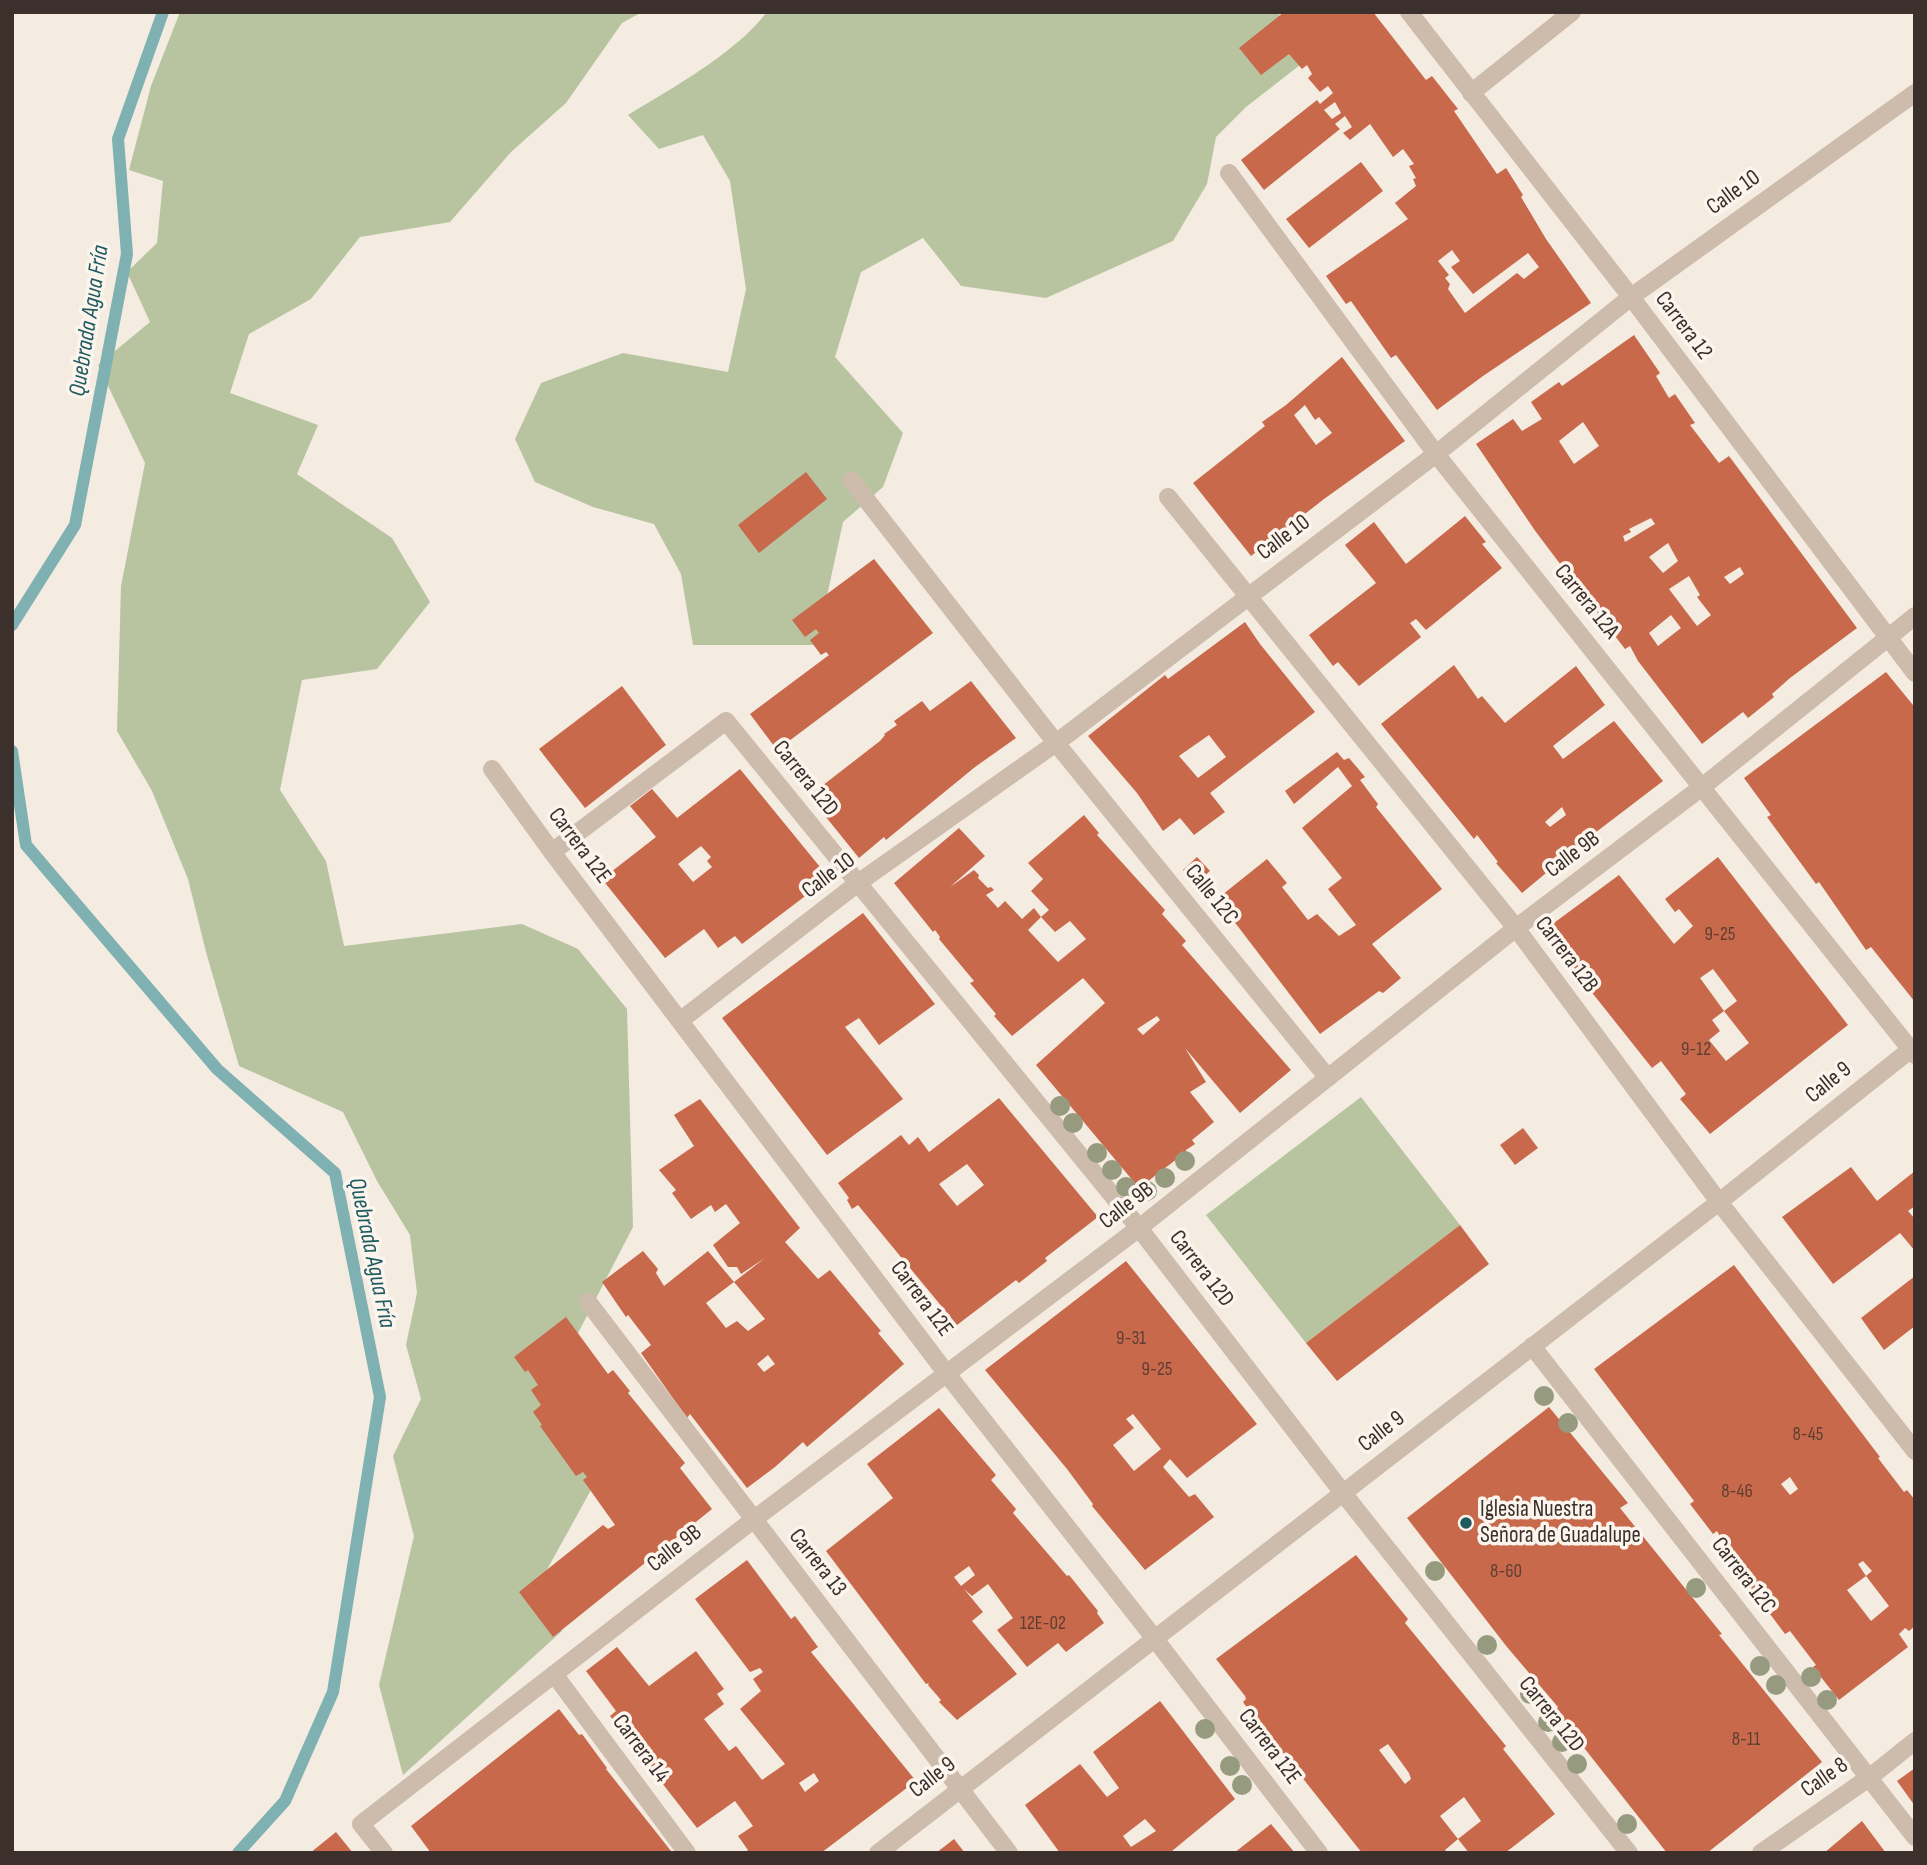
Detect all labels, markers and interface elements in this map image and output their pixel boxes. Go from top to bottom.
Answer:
street label: Calle 10 [1702,164,1766,222]
water label: Quebrada Agua Fría [64,243,116,399]
street label: Carrera 12 [1648,286,1718,366]
street label: Calle 10 [1252,509,1316,567]
street label: Carrera 12A [1548,559,1624,645]
street label: Carrera 12D [766,736,844,822]
street label: Carrera 12E [542,803,616,889]
street label: Calle 9B [1540,825,1606,885]
street label: Calle 10 [797,847,861,905]
street label: Calle 12C [1178,859,1244,931]
street label: Carrera 12B [1528,911,1604,999]
house number: 9-25 [1705,924,1735,946]
house number: 9-12 [1681,1039,1711,1061]
street label: Calle 9 [1800,1056,1858,1110]
water label: Quebrada Agua Fría [341,1175,401,1331]
street label: Calle 9B [1094,1176,1160,1236]
street label: Carrera 12D [1163,1225,1239,1313]
street label: Carrera 12E [884,1256,958,1342]
house number: 9-31 [1116,1328,1146,1350]
house number: 9-25 [1142,1359,1172,1381]
street label: Calle 9 [1353,1405,1411,1459]
house number: 8-45 [1793,1424,1823,1446]
house number: 8-46 [1721,1481,1753,1503]
place label: Iglesia Nuestra Señora de Guadalupe [1480,1496,1641,1550]
marker: Iglesia Nuestra Señora de Guadalupe [1458,1515,1474,1531]
street label: Calle 9B [642,1519,708,1579]
street label: Carrera 13 [782,1524,852,1602]
street label: Carrera 12C [1705,1532,1781,1620]
house number: 8-60 [1490,1561,1522,1583]
house number: 12E-02 [1020,1613,1066,1635]
street label: Carrera 12D [1512,1672,1590,1758]
street label: Carrera 12E [1232,1704,1306,1790]
street label: Carrera 14 [605,1710,675,1788]
house number: 8-11 [1732,1729,1760,1751]
street label: Calle 9 [904,1751,962,1805]
street label: Calle 8 [1796,1752,1854,1804]

